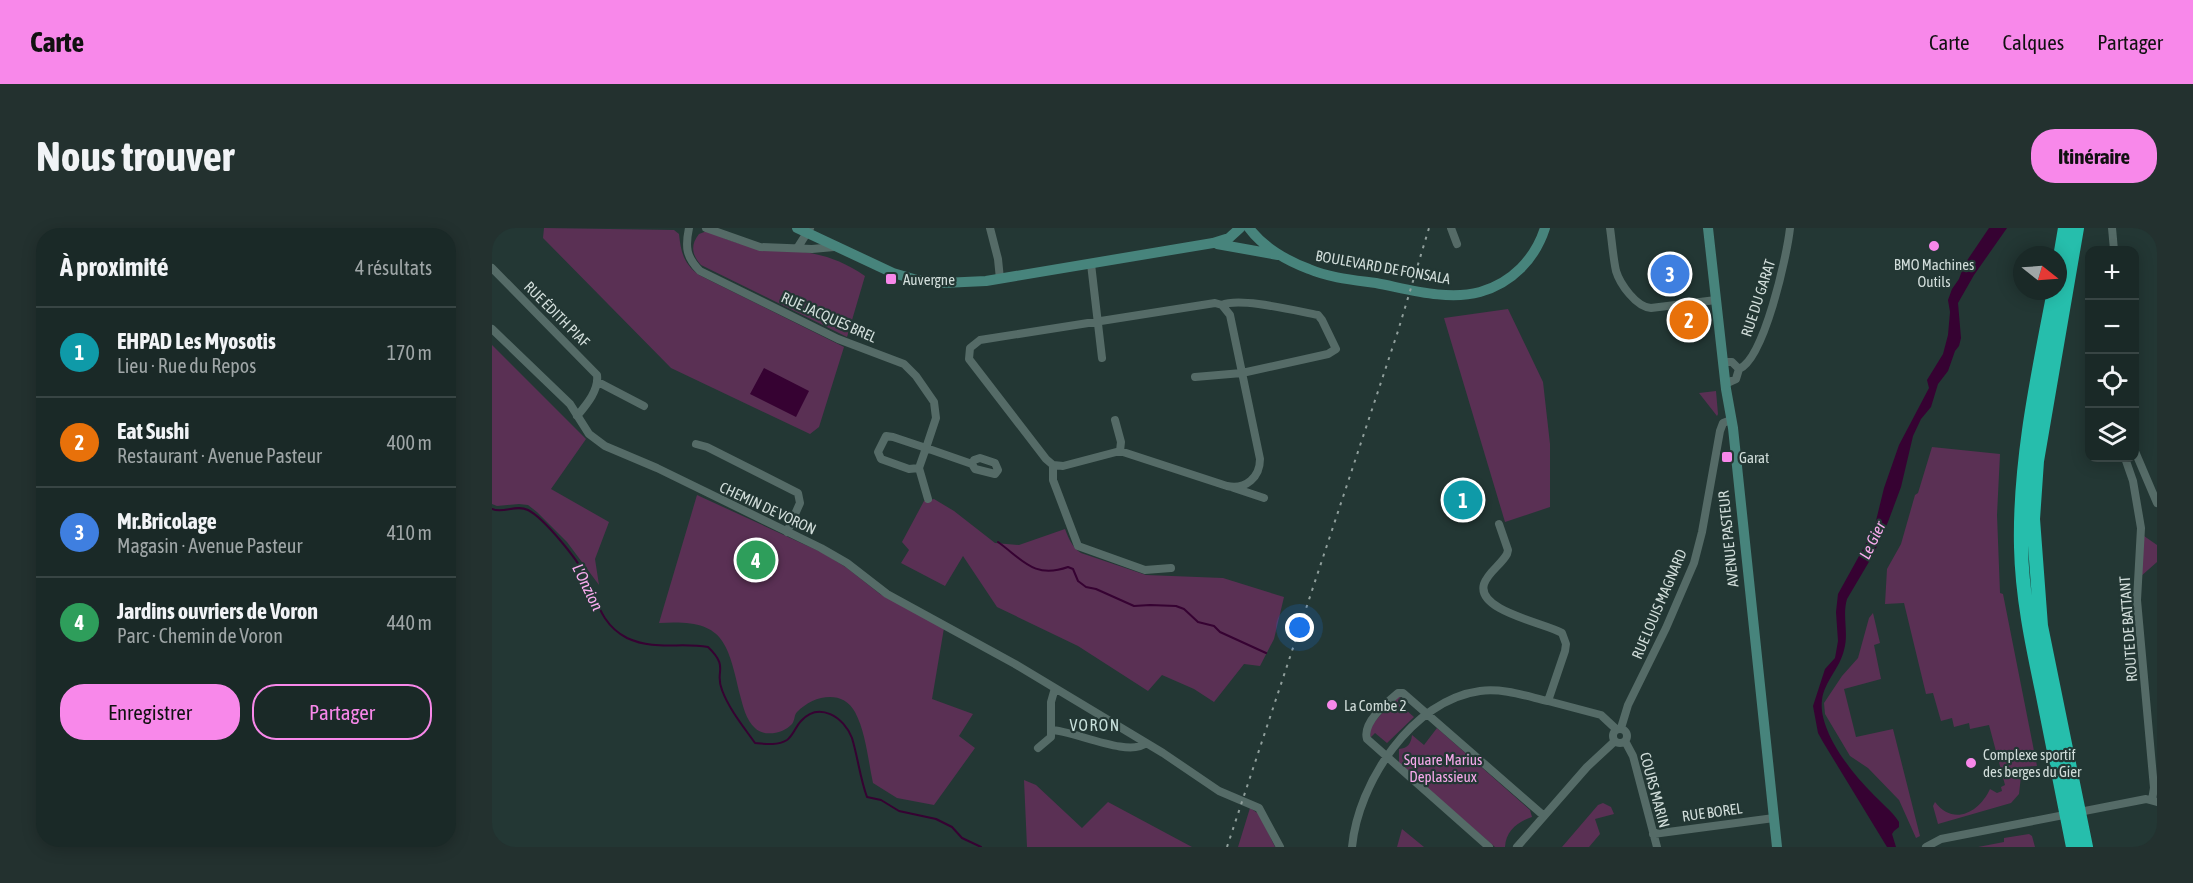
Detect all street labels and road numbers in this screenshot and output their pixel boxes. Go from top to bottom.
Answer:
street label: BOULEVARD DE FONSALA [1314,247,1452,287]
street label: RUE DU GARAT [1738,257,1779,339]
street label: RUE ÉDITH PIAF [521,278,593,350]
street label: RUE JACQUES BREL [779,288,879,346]
street label: CHEMIN DE VORON [717,478,819,538]
street label: AVENUE PASTEUR [1714,490,1742,588]
street label: RUE LOUIS MAGNARD [1628,547,1690,661]
street label: ROUTE DE BATTANT [2116,575,2140,682]
street label: COURS MARIN [1637,750,1673,830]
street label: RUE BOREL [1681,799,1743,825]

